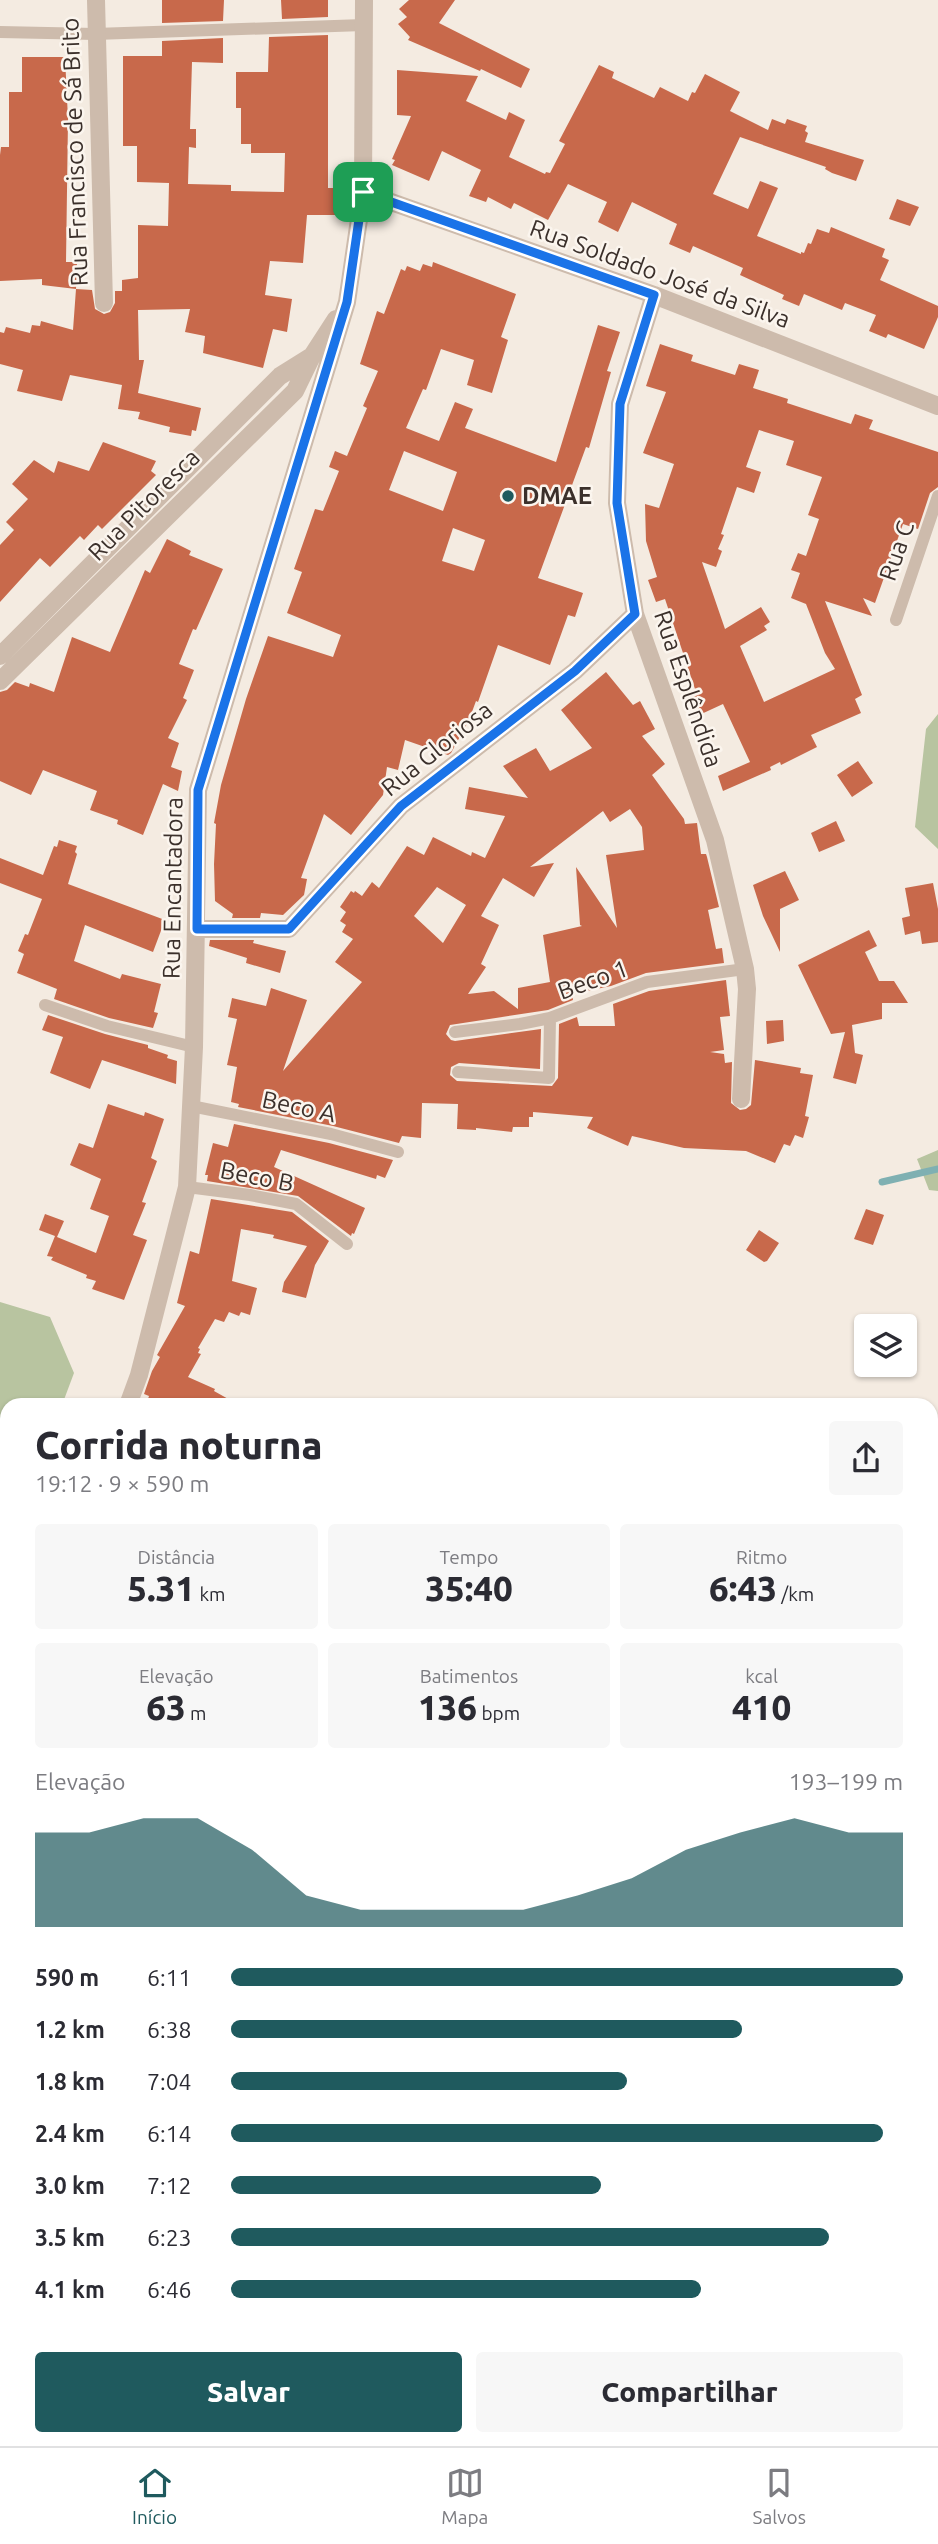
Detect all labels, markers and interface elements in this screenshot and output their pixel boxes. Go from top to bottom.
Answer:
street label: Rua Francisco de Sá Brito [56,17,93,287]
pin [333,162,393,222]
icon: arrive [344,173,382,211]
street label: Rua Soldado José da Silva [526,214,794,333]
street label: Rua Pitoresca [82,443,205,566]
place label: DMAE [522,482,592,509]
marker: DMAE [500,488,516,504]
street label: Rua C [874,517,919,584]
street label: Rua Esplêndida [649,607,728,771]
street label: Rua Gloriosa [376,696,497,801]
street label: Rua Encantadora [157,797,188,979]
street label: Beco 1 [554,954,632,1005]
street label: Beco A [260,1086,339,1128]
street label: Beco B [218,1156,296,1197]
map controls [854,1314,917,1377]
button: layers [854,1314,917,1377]
button: share [829,1421,903,1495]
text: Corrida noturna [35,1424,323,1466]
text: 19:12 · 9 × 590 m [35,1471,209,1496]
text: Distância [138,1546,215,1568]
text: Tempo [440,1546,498,1568]
text: Ritmo [736,1546,787,1568]
text: 5.31 [127,1568,195,1608]
text: 35:40 [425,1568,513,1608]
text: 6:43 [709,1568,777,1608]
text: km [195,1583,225,1605]
text: /km [777,1583,814,1605]
text: Elevação [139,1665,214,1687]
text: Batimentos [420,1665,518,1687]
text: kcal [745,1665,778,1687]
text: 63 [146,1687,186,1727]
text: 136 [418,1687,477,1727]
text: 410 [732,1687,791,1727]
text: m [186,1702,206,1724]
text: bpm [477,1702,520,1724]
text: Elevação [35,1769,126,1794]
text: 193–199 m [789,1769,903,1794]
text: 590 m [35,1965,99,1990]
text: 6:11 [147,1965,192,1990]
text: 1.2 km [35,2017,105,2042]
text: 6:38 [147,2017,192,2042]
text: 1.8 km [35,2069,105,2094]
text: 7:04 [147,2069,192,2094]
text: 2.4 km [35,2121,105,2146]
text: 6:14 [147,2121,192,2146]
text: 3.0 km [35,2173,105,2198]
text: 7:12 [147,2173,192,2198]
text: 3.5 km [35,2225,105,2250]
text: 6:23 [147,2225,192,2250]
text: 4.1 km [35,2277,105,2302]
text: 6:46 [147,2277,192,2302]
button: Salvar [35,2352,462,2432]
button: Compartilhar [476,2352,903,2432]
tab: Início [132,2464,177,2528]
tab: Mapa [441,2464,488,2528]
tab: Salvos [753,2464,806,2528]

